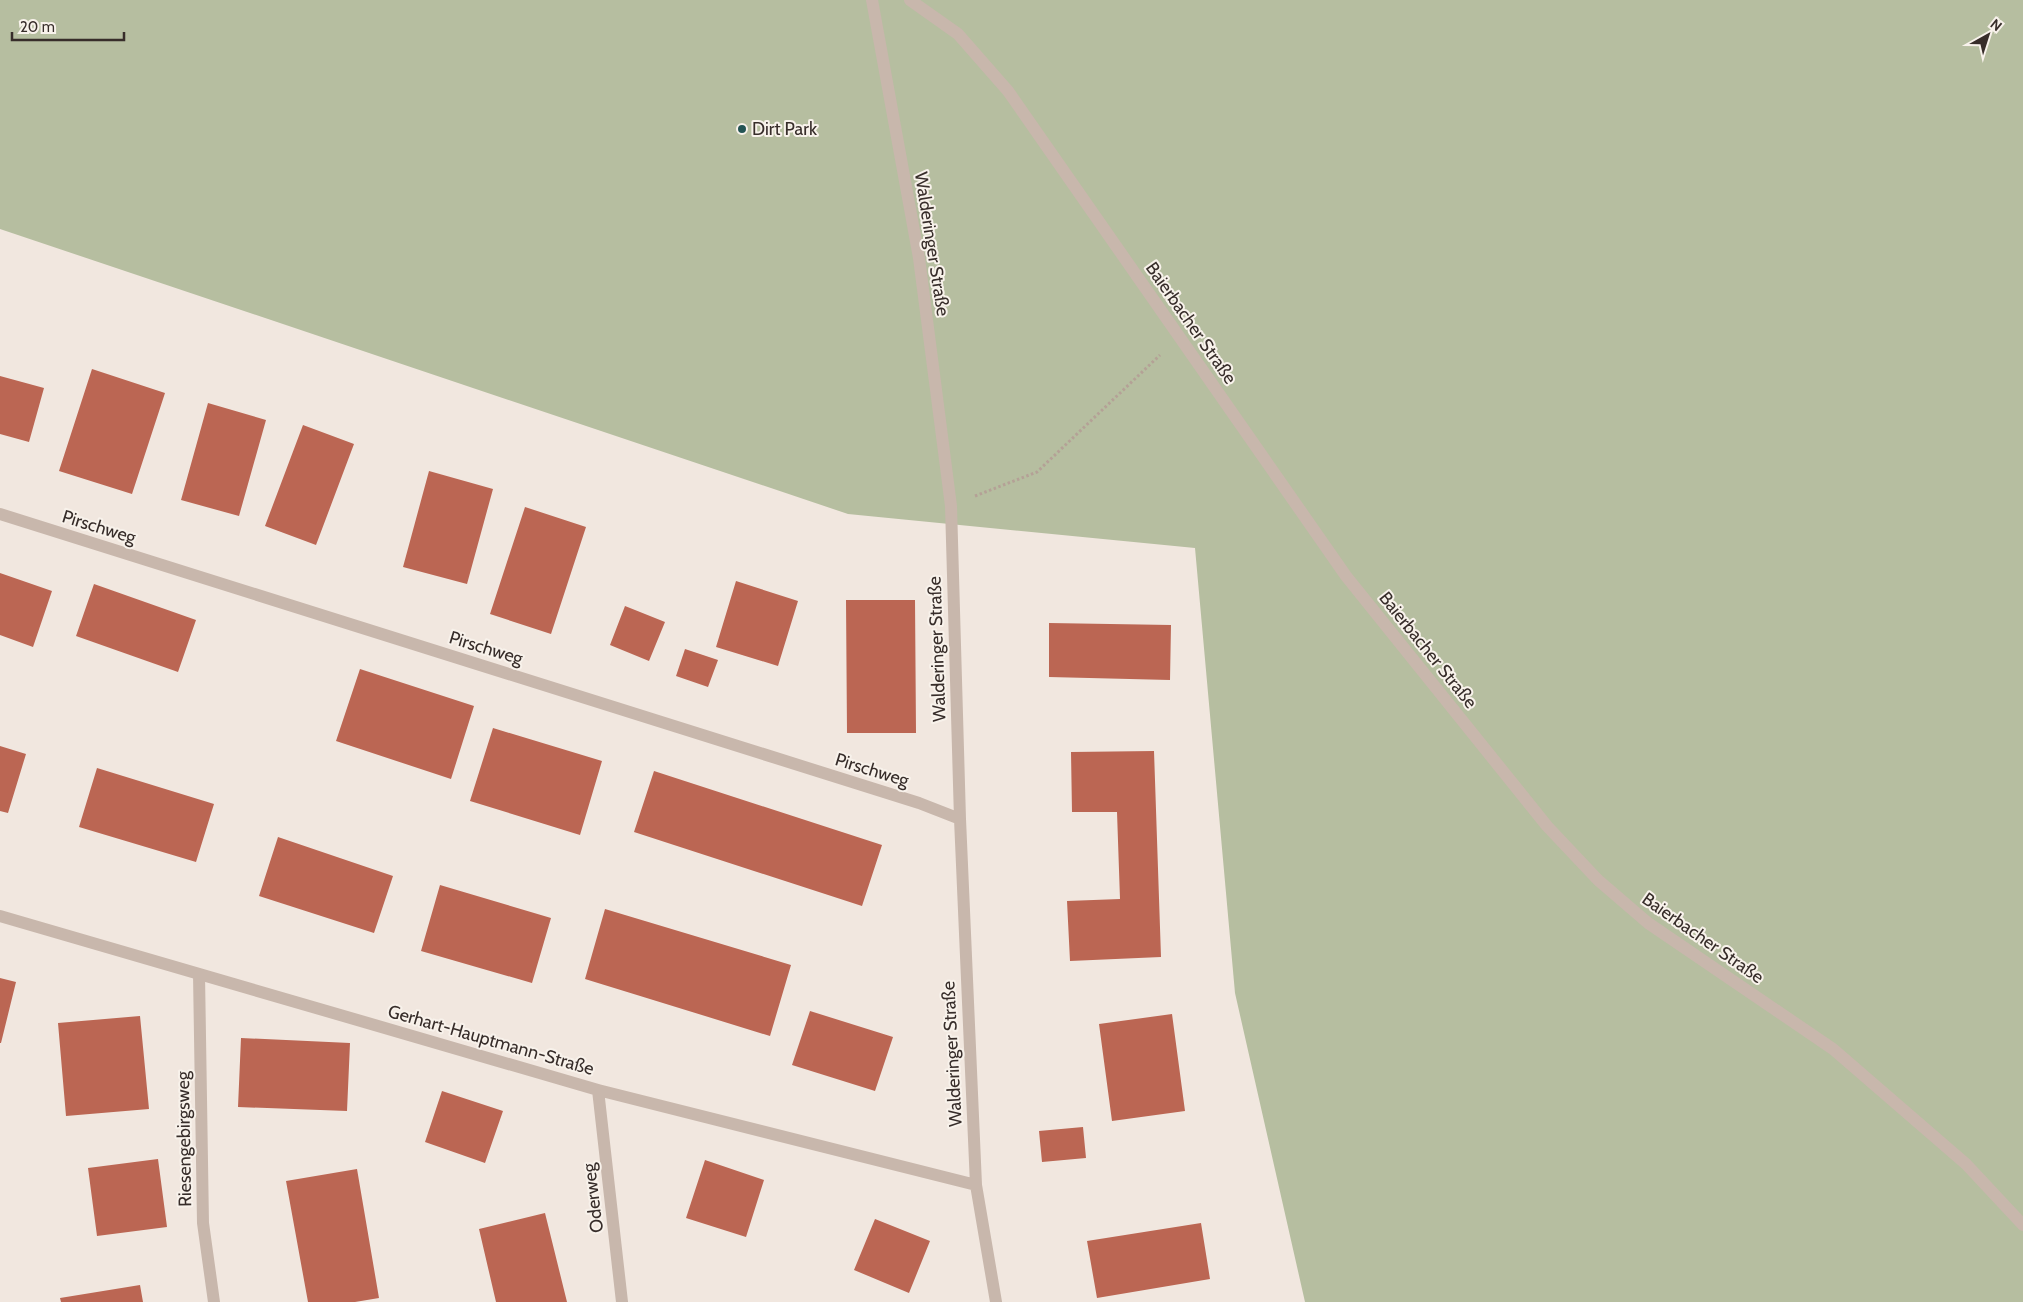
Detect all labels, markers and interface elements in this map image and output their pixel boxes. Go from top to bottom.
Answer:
scale bar [12,10,125,42]
north arrow [1963,10,2013,60]
text: N [1987,15,2006,35]
text: 20 m [20,18,55,36]
place label: Dirt Park [752,118,818,140]
marker: Dirt Park [736,123,748,135]
street label: Walderinger Straße [910,170,954,318]
street label: Baierbacher Straße [1141,258,1241,388]
street label: Pirschweg [59,505,140,549]
street label: Walderinger Straße [923,576,951,722]
street label: Baierbacher Straße [1374,587,1482,713]
street label: Pirschweg [446,626,527,670]
street label: Pirschweg [832,748,913,792]
street label: Baierbacher Straße [1638,888,1768,988]
street label: Walderinger Straße [937,981,967,1127]
street label: Gerhart-Hauptmann-Straße [385,1000,597,1080]
street label: Riesengebirgsweg [172,1070,196,1207]
street label: Oderweg [578,1161,608,1234]

